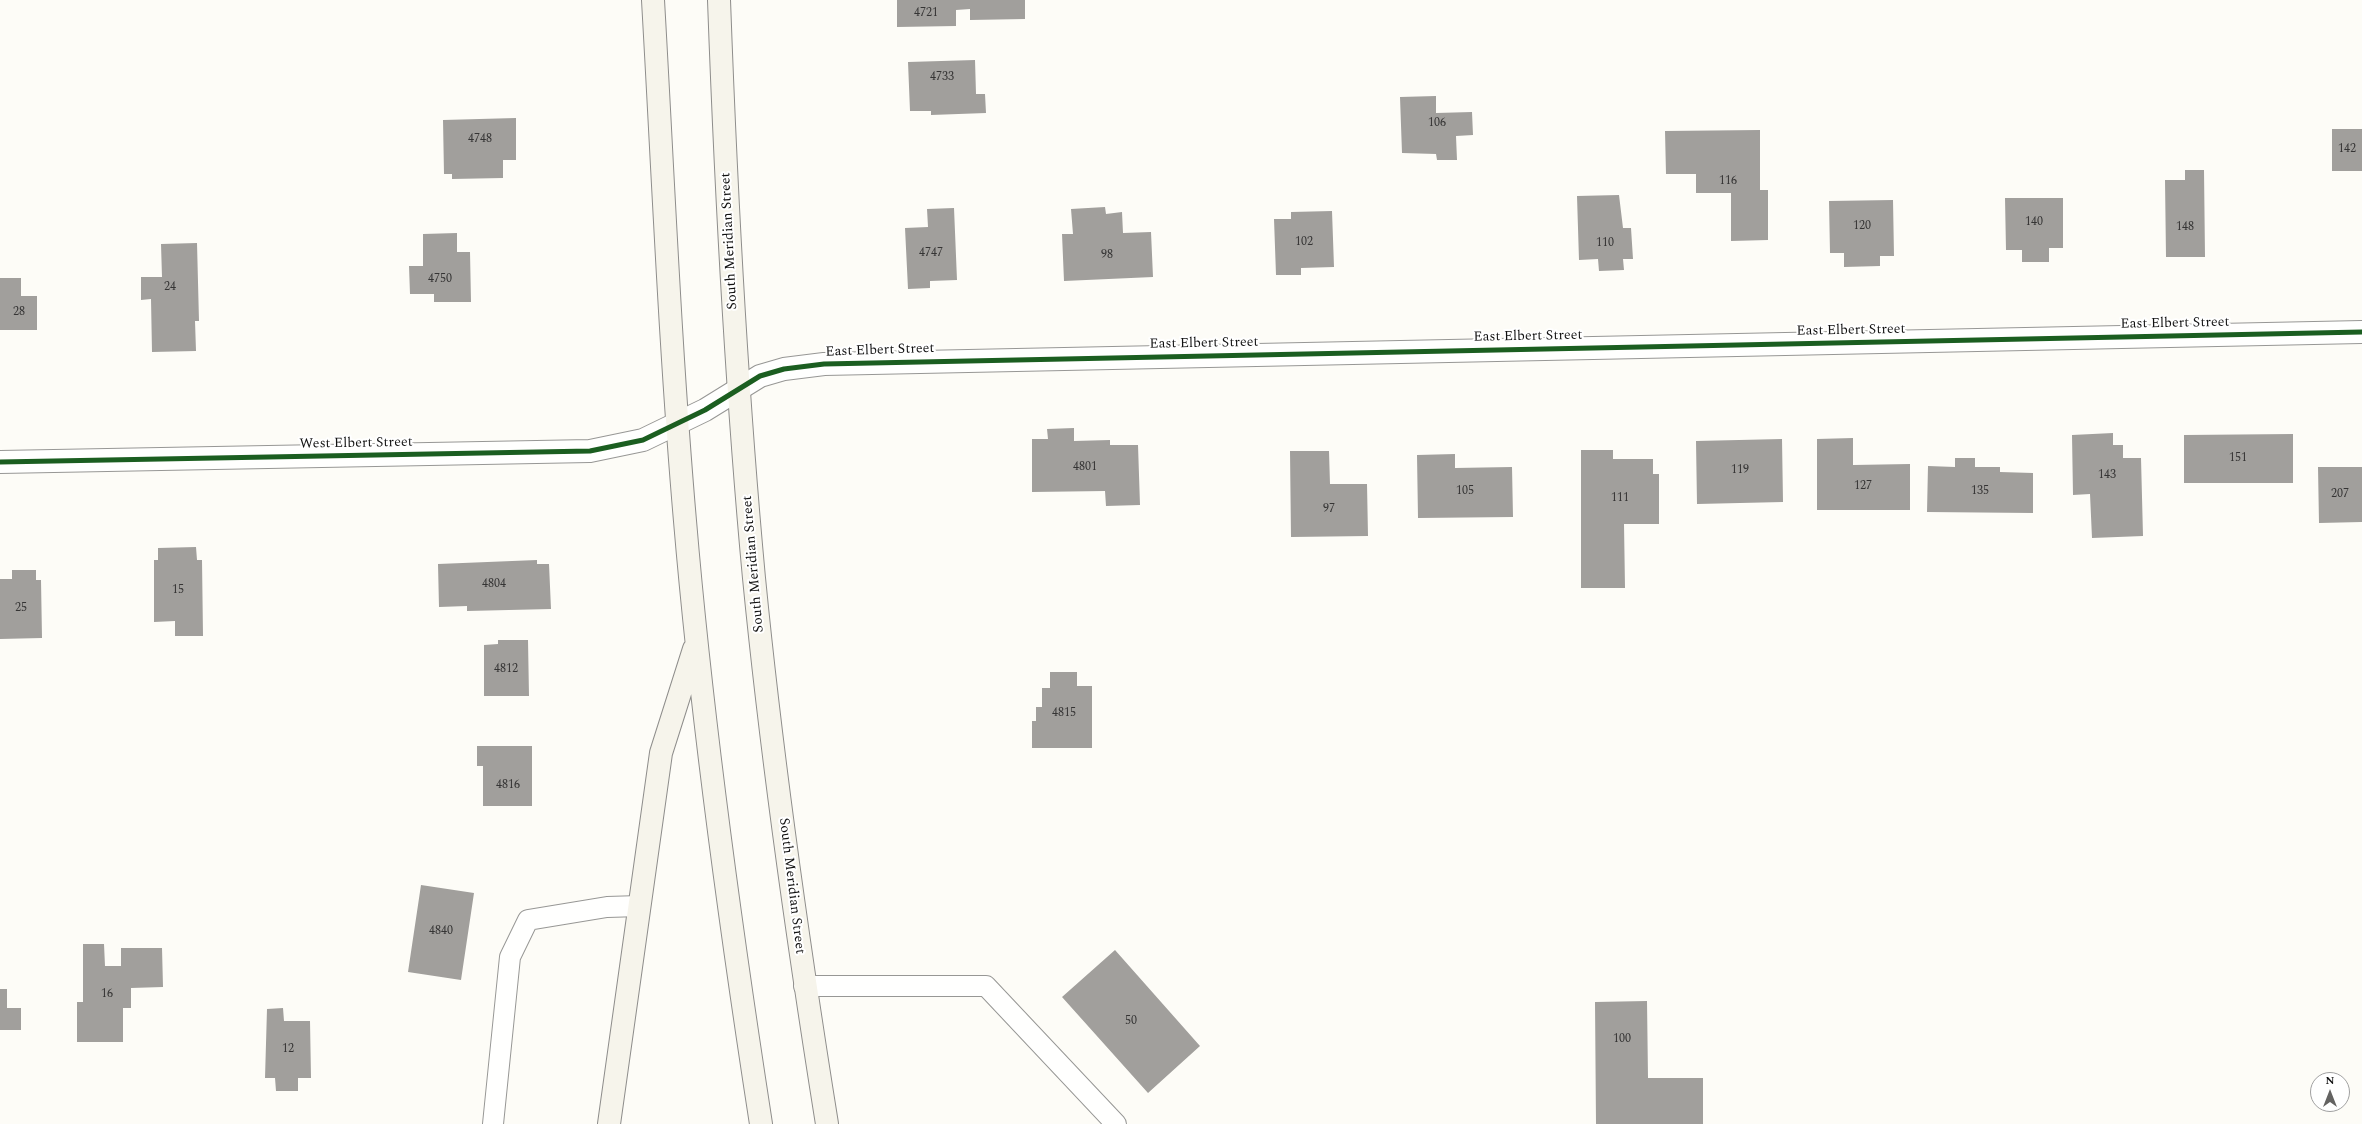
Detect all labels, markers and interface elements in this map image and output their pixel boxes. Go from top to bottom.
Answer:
house number: 4721 [914,7,938,21]
house number: 4733 [930,71,954,85]
house number: 106 [1428,117,1446,131]
house number: 4748 [468,133,492,147]
house number: 142 [2338,143,2356,157]
street label: South Meridian Street [718,172,742,310]
house number: 116 [1719,175,1737,189]
house number: 140 [2025,216,2043,230]
house number: 120 [1853,220,1871,234]
house number: 148 [2176,221,2194,235]
house number: 102 [1295,236,1313,250]
house number: 110 [1596,237,1614,251]
house number: 4747 [919,247,943,261]
house number: 98 [1101,249,1113,263]
house number: 4750 [428,273,452,287]
house number: 24 [164,281,176,295]
house number: 28 [13,306,25,320]
street label: East Elbert Street [2120,315,2230,333]
street label: East Elbert Street [1796,322,1906,340]
street label: East Elbert Street [1473,328,1583,346]
street label: East Elbert Street [1149,335,1259,353]
street label: East Elbert Street [825,341,935,361]
street label: West Elbert Street [299,435,413,453]
house number: 151 [2229,452,2247,466]
house number: 4801 [1073,461,1097,475]
house number: 119 [1731,464,1749,478]
house number: 143 [2098,469,2116,483]
house number: 127 [1854,480,1872,494]
house number: 105 [1456,485,1474,499]
house number: 135 [1971,485,1989,499]
house number: 207 [2331,488,2349,502]
house number: 111 [1611,492,1629,506]
street label: South Meridian Street [740,495,768,633]
house number: 97 [1323,503,1335,517]
house number: 4804 [482,578,506,592]
house number: 15 [172,584,184,598]
house number: 25 [15,602,27,616]
house number: 4812 [494,663,518,677]
house number: 4815 [1052,707,1076,721]
house number: 4816 [496,779,520,793]
street label: South Meridian Street [774,817,808,955]
house number: 4840 [429,925,453,939]
house number: 16 [101,988,113,1002]
house number: 50 [1125,1015,1137,1029]
house number: 100 [1613,1033,1631,1047]
house number: 12 [282,1043,294,1057]
north arrow [2310,1072,2350,1112]
text: N [2326,1072,2334,1089]

